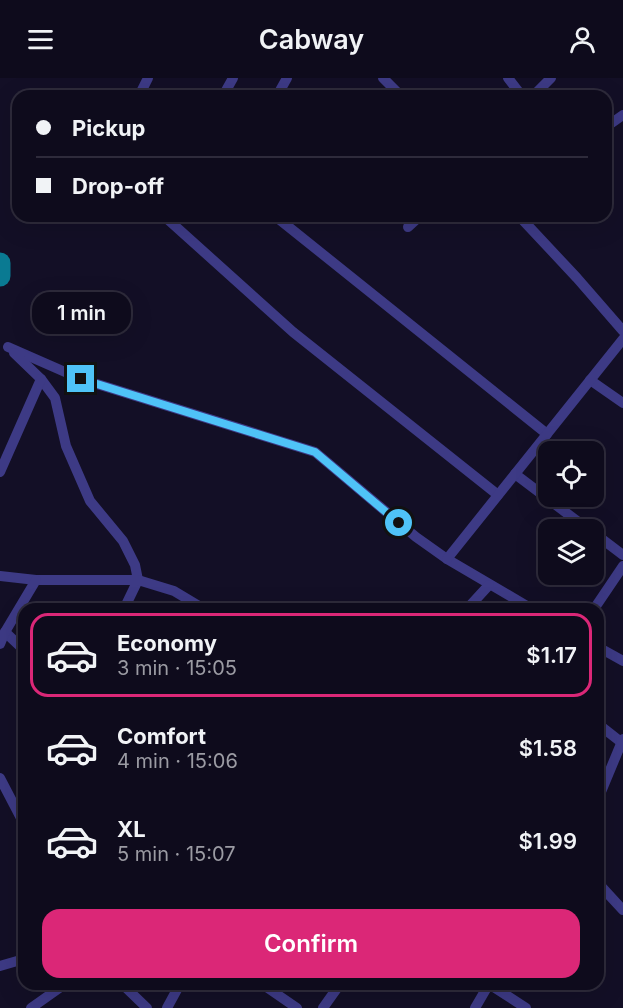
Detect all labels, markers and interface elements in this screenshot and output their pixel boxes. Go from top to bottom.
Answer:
icon: menu [24,23,57,56]
text: Cabway [259,23,364,56]
icon: person [566,23,599,56]
text: Pickup [72,115,146,141]
text: Drop-off [72,173,164,199]
callout: 1 min [32,292,130,334]
text: 1 min [57,301,106,325]
route end [67,365,94,392]
map controls [538,441,604,585]
button: locate [538,441,604,507]
route start [385,509,412,536]
button: layers [538,519,604,585]
icon: car [45,628,99,682]
text: Economy [117,630,217,656]
text: $1.17 [526,642,577,668]
text: 3 min · 15:05 [117,656,237,680]
icon: car [45,721,99,775]
text: Comfort [117,723,206,749]
text: $1.58 [519,735,577,761]
text: 4 min · 15:06 [117,749,238,773]
icon: car [45,814,99,868]
text: XL [117,816,146,842]
text: $1.99 [518,828,577,854]
text: 5 min · 15:07 [117,842,236,866]
button: Confirm [42,909,580,978]

